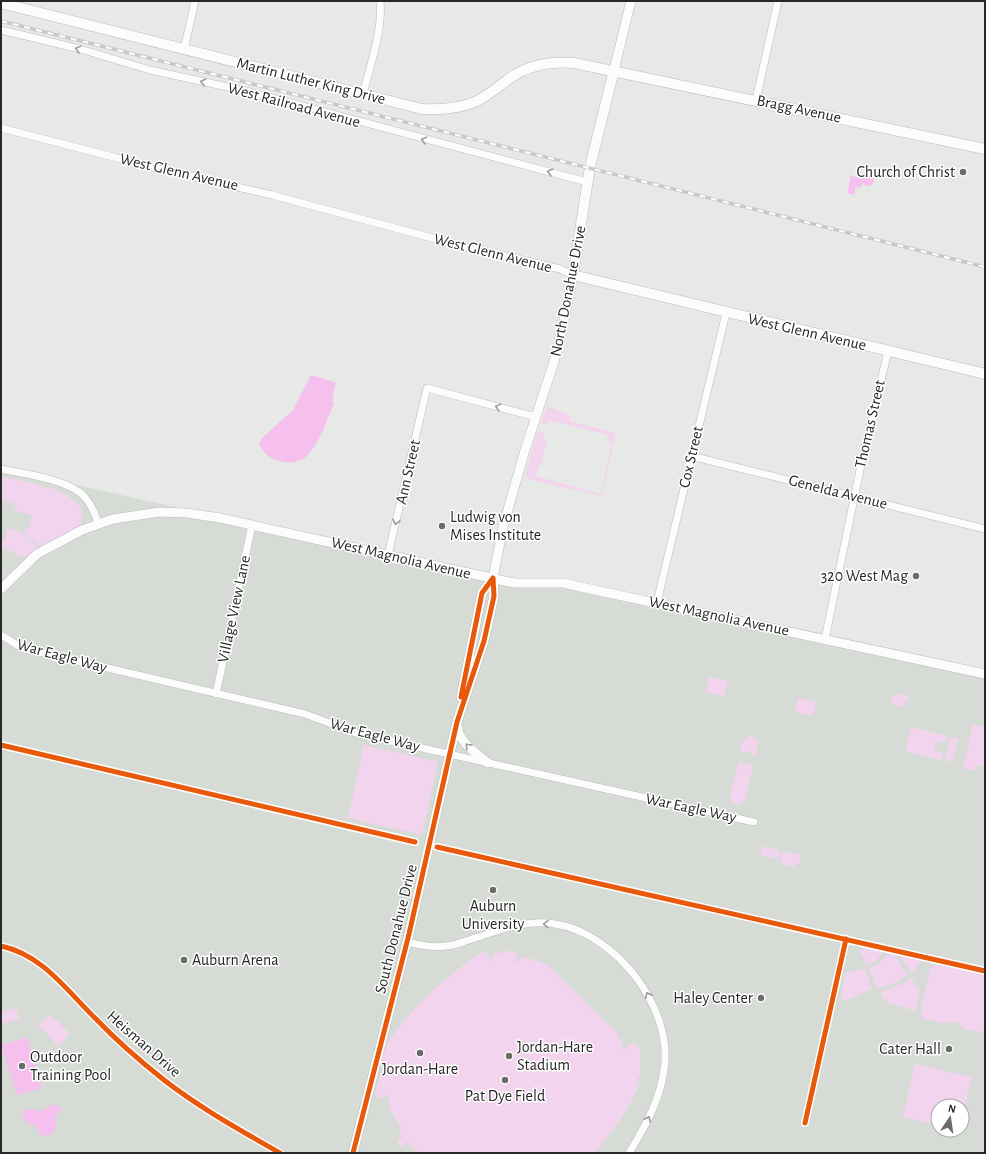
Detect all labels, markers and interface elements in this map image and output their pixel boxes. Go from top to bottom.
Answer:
one-way arrow [74,45,81,53]
street label: Martin Luther King Drive [235,55,387,107]
one-way arrow [200,78,206,87]
street label: West Railroad Avenue [226,80,362,130]
street label: Bragg Avenue [755,92,843,126]
one-way arrow [421,136,428,145]
street label: West Glenn Avenue [118,151,240,193]
place label: Church of Christ [857,164,955,180]
marker: Church of Christ [958,167,968,177]
one-way arrow [546,168,553,177]
street label: North Donahue Drive [547,224,589,358]
street label: West Glenn Avenue [432,231,554,275]
street label: West Glenn Avenue [746,311,868,353]
street label: Thomas Street [852,378,888,470]
one-way arrow [495,403,502,412]
street label: Cox Street [676,425,706,489]
street label: Ann Street [393,438,423,506]
street label: Genelda Avenue [787,472,889,512]
place label: Ludwig von Mises Institute [450,509,541,543]
one-way arrow [393,519,401,525]
marker: Ludwig von Mises Institute [437,521,447,531]
street label: West Magnolia Avenue [330,534,472,582]
street label: Village View Lane [215,554,253,664]
place label: 320 West Mag [821,568,908,584]
marker: 320 West Mag [911,571,921,581]
street label: West Magnolia Avenue [647,593,791,639]
street label: War Eagle Way [15,636,109,677]
street label: War Eagle Way [328,715,422,756]
one-way arrow [465,743,472,751]
street label: War Eagle Way [644,791,738,826]
street label: South Donahue Drive [372,863,420,995]
marker: Auburn University [488,885,498,895]
place label: Auburn University [462,898,524,933]
one-way arrow [543,919,549,928]
place label: Auburn Arena [192,952,279,968]
marker: Auburn Arena [179,955,189,965]
place label: Haley Center [673,990,754,1007]
one-way arrow [645,992,653,999]
marker: Haley Center [756,993,766,1003]
street label: Heisman Drive [104,1008,184,1080]
place label: Jordan-Hare Stadium [517,1039,593,1073]
place label: Cater Hall [879,1041,941,1057]
marker: Cater Hall [944,1044,954,1054]
marker: Jordan-Hare [415,1048,425,1058]
place label: Outdoor Training Pool [30,1049,111,1083]
marker: Jordan-Hare Stadium [504,1051,514,1061]
marker: Outdoor Training Pool [17,1061,27,1071]
place label: Jordan-Hare [382,1061,458,1077]
marker: Pat Dye Field [500,1075,510,1085]
place label: Pat Dye Field [465,1088,545,1105]
north arrow [930,1098,970,1138]
text: N [947,1103,957,1115]
one-way arrow [643,1116,651,1123]

